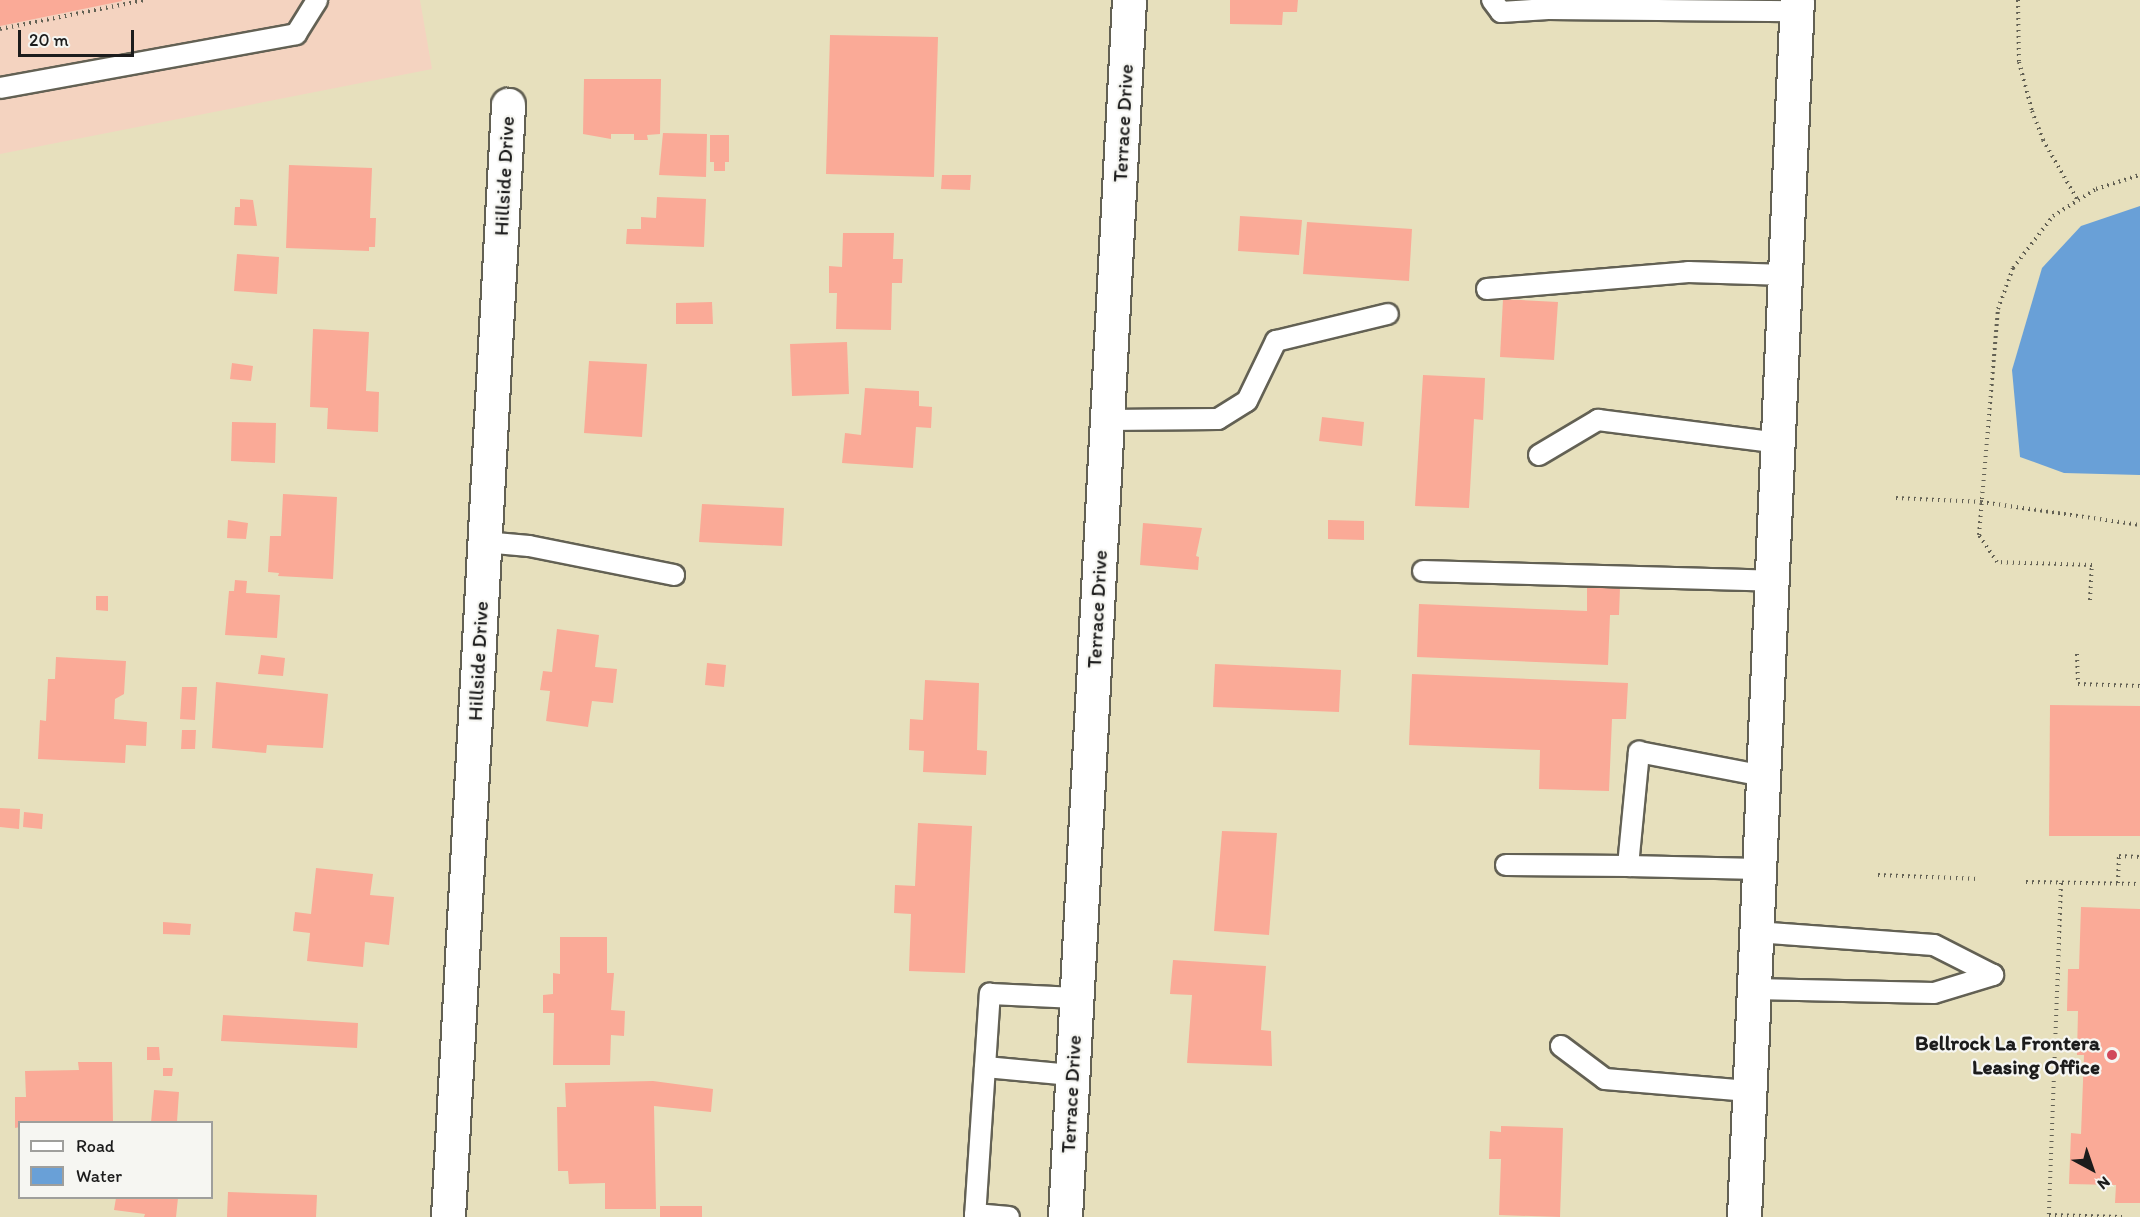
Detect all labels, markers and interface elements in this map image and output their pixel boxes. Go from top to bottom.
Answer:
scale bar [21,18,136,56]
text: 20 m [29,29,69,51]
street label: Terrace Drive [1107,63,1139,183]
street label: Hillside Drive [488,115,520,237]
street label: Terrace Drive [1081,549,1113,669]
street label: Hillside Drive [462,600,494,722]
place label: Bellrock La Frontera Leasing Office [1916,1030,2100,1080]
street label: Terrace Drive [1055,1034,1087,1154]
marker: Bellrock La Frontera Leasing Office [2105,1048,2119,1062]
legend [18,1121,213,1199]
text: Road [76,1135,115,1157]
north arrow [2062,1139,2122,1199]
text: Water [76,1165,122,1187]
text: N [2094,1172,2114,1194]

